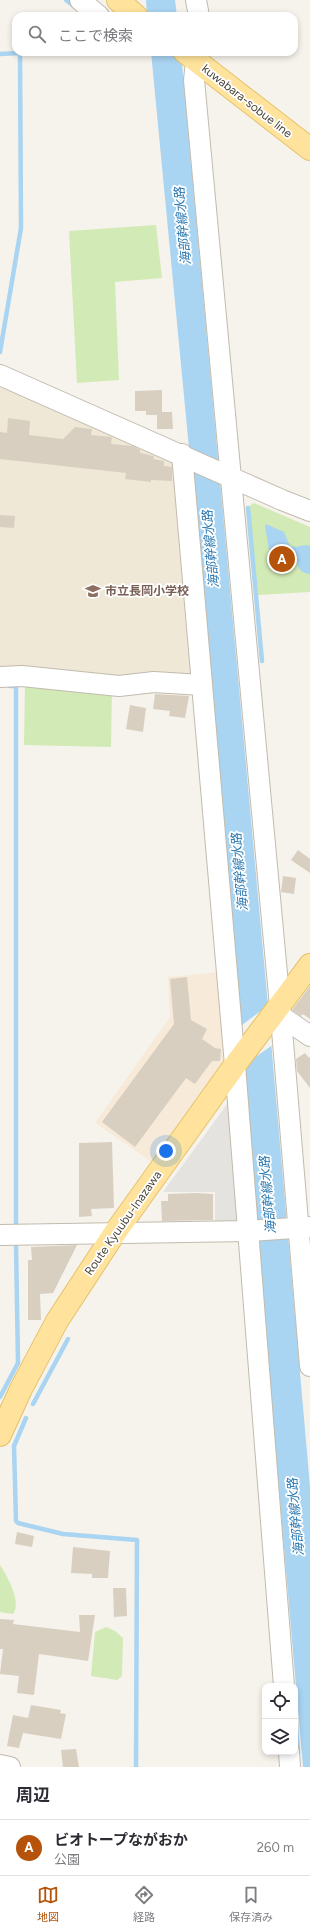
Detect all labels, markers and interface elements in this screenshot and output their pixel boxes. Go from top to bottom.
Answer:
search box [12,12,298,56]
icon: search [26,23,48,45]
text: ここで検索 [58,27,133,45]
street label: kuwabara-sobue line [199,61,295,141]
water label: 海部幹線水路 [172,185,193,265]
water label: 海部幹線水路 [200,508,221,588]
pin: A [269,544,295,574]
school or university icon: 市立長岡小学校 [84,582,102,600]
place label: 市立長岡小学校 [105,584,189,598]
water label: 海部幹線水路 [229,831,250,911]
your location [156,1141,176,1161]
water label: 海部幹線水路 [257,1154,278,1234]
street label: Route Kyuubu-Inazawa [82,1168,164,1278]
water label: 海部幹線水路 [285,1476,306,1556]
map controls [262,1683,298,1755]
button: locate [262,1683,298,1719]
button: layers [262,1719,298,1755]
text: 周辺 [16,1785,50,1805]
text: ビオトープながおか [54,1831,188,1849]
text: A [24,1840,34,1855]
text: 260 m [257,1840,294,1855]
text: 公園 [54,1852,80,1867]
tab: 地図 [37,1884,59,1924]
tab: 経路 [133,1884,155,1924]
tab: 保存済み [229,1884,273,1924]

